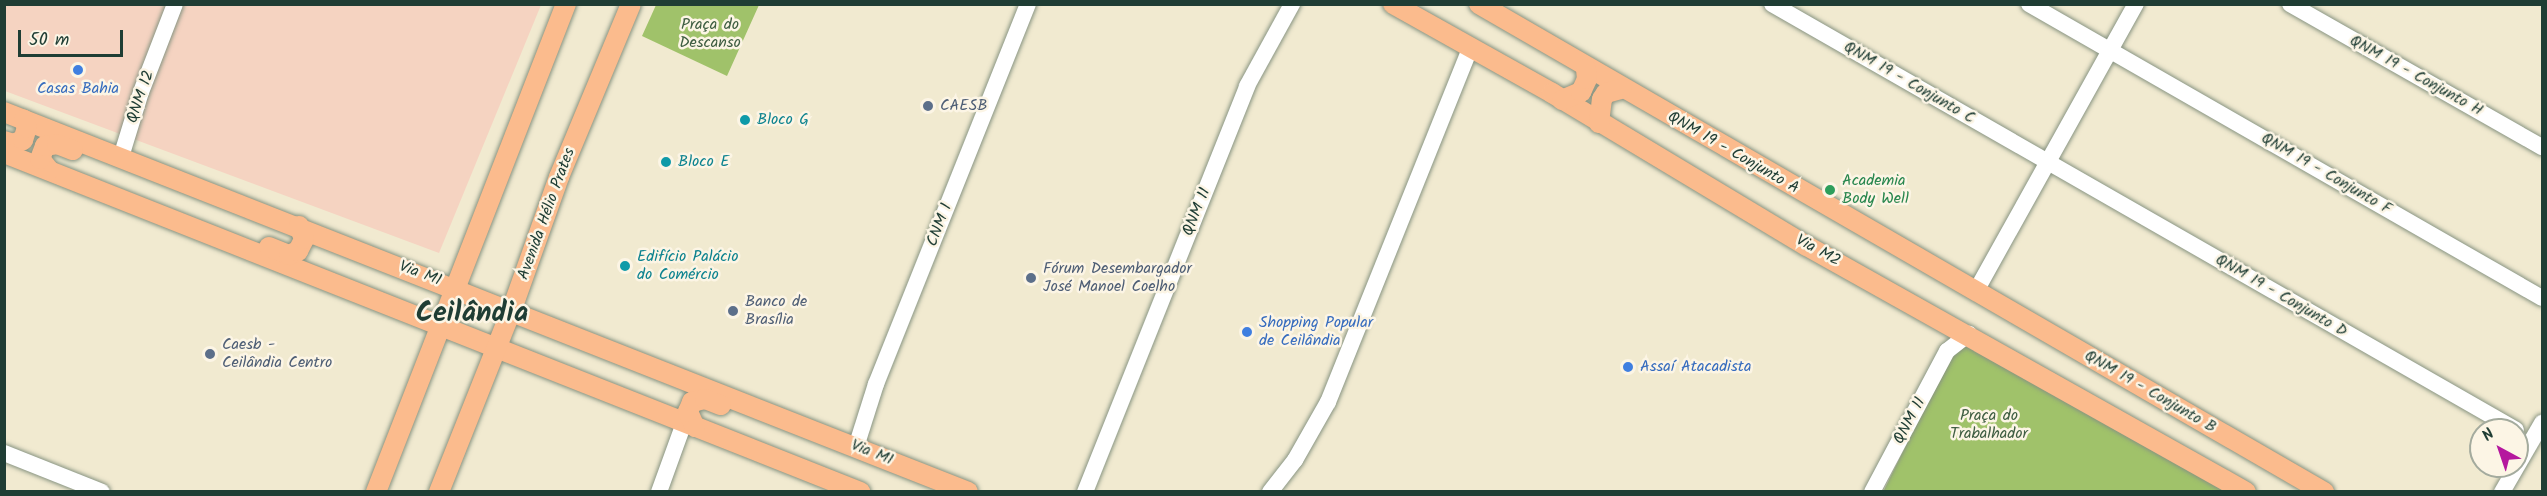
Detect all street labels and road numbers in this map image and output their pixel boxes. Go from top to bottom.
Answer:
street label: QNM 19 - Conjunto H [2346,31,2486,121]
street label: QNM 19 - Conjunto C [1840,38,1978,128]
street label: QNM 12 [123,68,159,126]
street label: QNM 19 - Conjunto A [1664,108,1802,198]
street label: QNM 19 - Conjunto F [2258,129,2394,219]
street label: Avenida Hélio Prates [514,146,580,282]
street label: QNM 11 [1179,185,1215,239]
street label: CNM 1 [923,201,957,249]
street label: Via M2 [1792,231,1844,271]
street label: QNM 19 - Conjunto D [2212,250,2350,342]
street label: Via M1 [396,257,444,291]
street label: QNM 19 - Conjunto B [2081,346,2219,438]
street label: QNM 11 [1890,394,1930,448]
street label: Via M1 [848,436,896,470]

